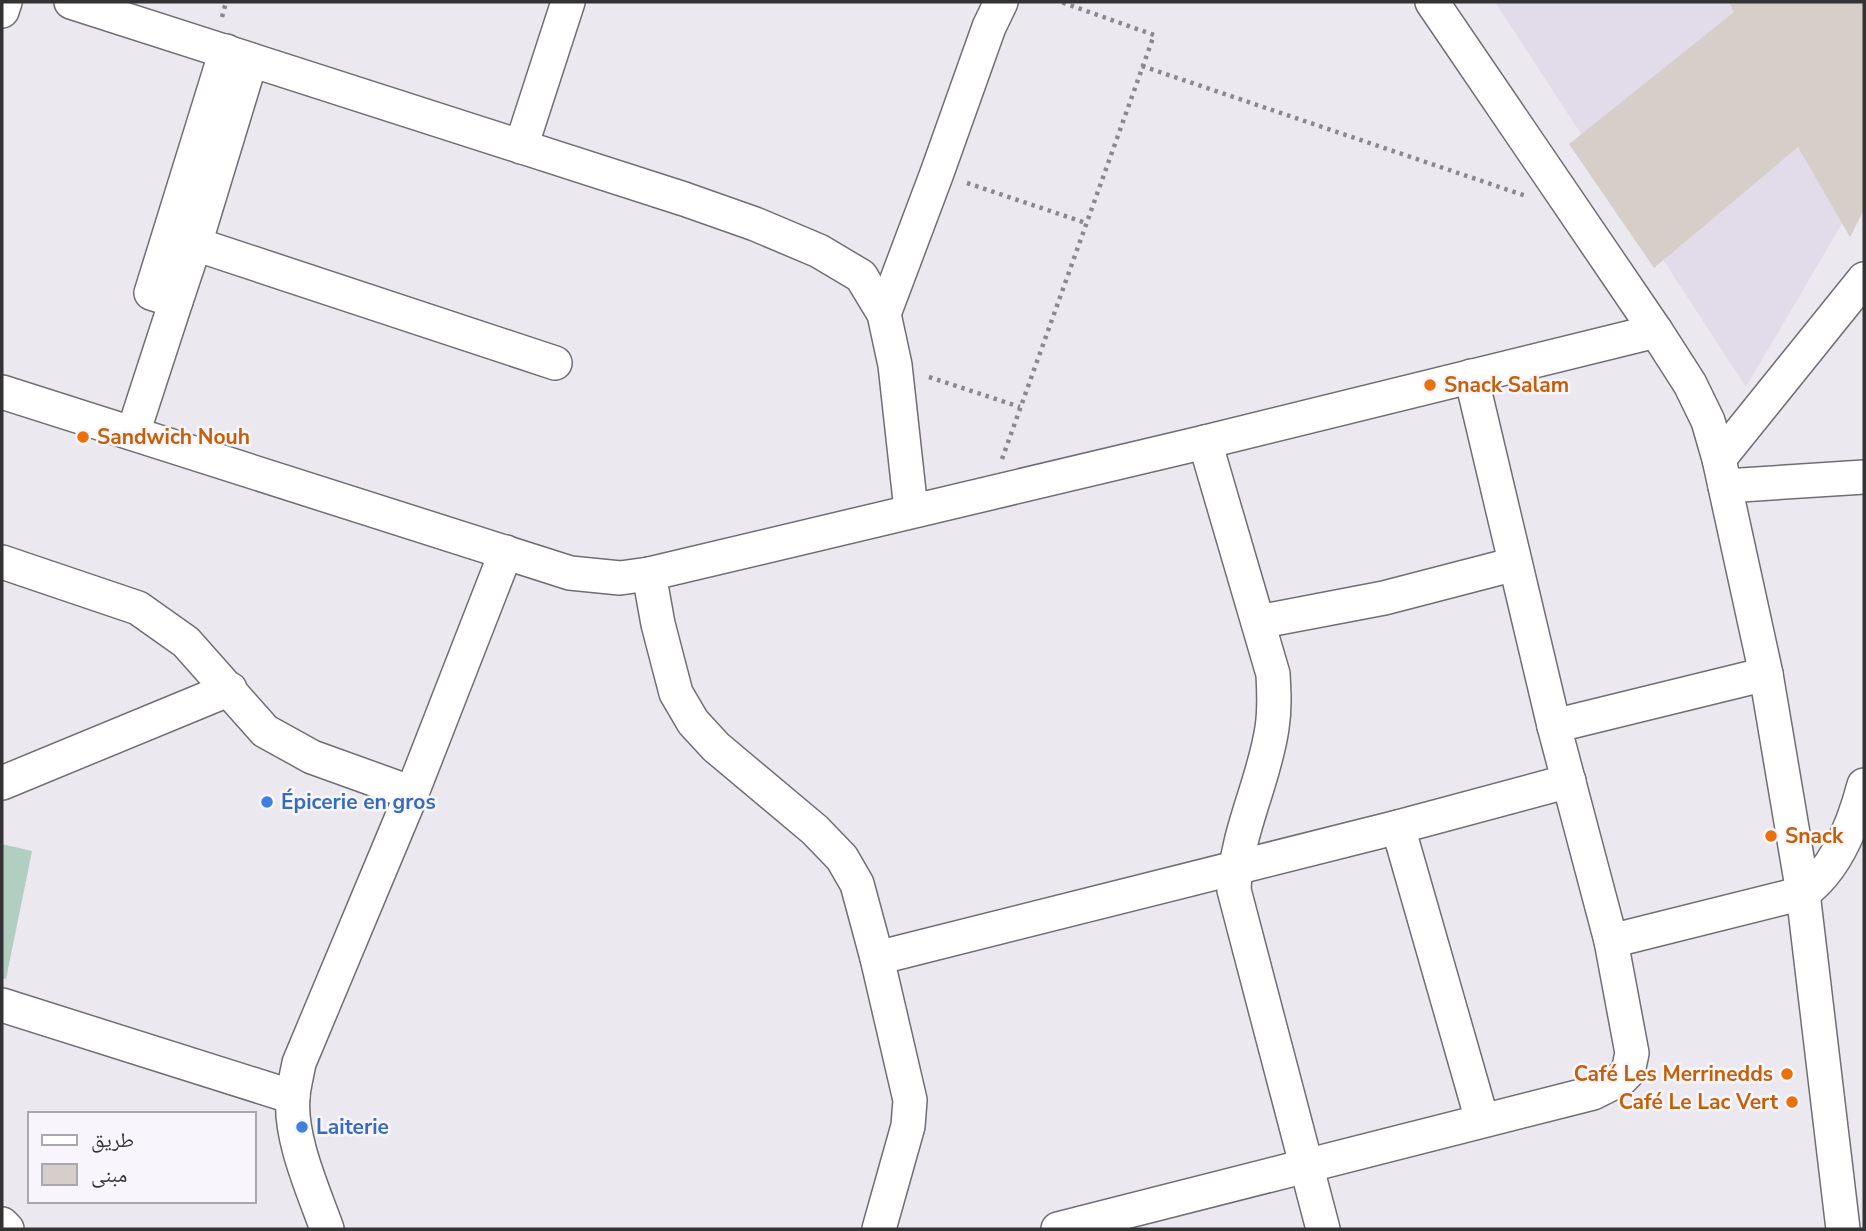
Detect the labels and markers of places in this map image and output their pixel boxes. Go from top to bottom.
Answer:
place label: Snack Salam [1444,371,1569,399]
marker: Snack Salam [1422,377,1438,393]
place label: Sandwich Nouh [97,423,250,451]
marker: Sandwich Nouh [75,429,91,445]
place label: Épicerie en gros [281,788,436,816]
marker: Épicerie en gros [259,794,275,810]
place label: Snack [1785,822,1844,850]
marker: Snack [1763,828,1779,844]
place label: Café Les Merrinedds [1574,1060,1773,1088]
marker: Café Les Merrinedds [1779,1066,1795,1082]
place label: Café Le Lac Vert [1619,1088,1779,1116]
marker: Café Le Lac Vert [1784,1094,1800,1110]
place label: Laiterie [316,1113,389,1141]
marker: Laiterie [294,1119,310,1135]

